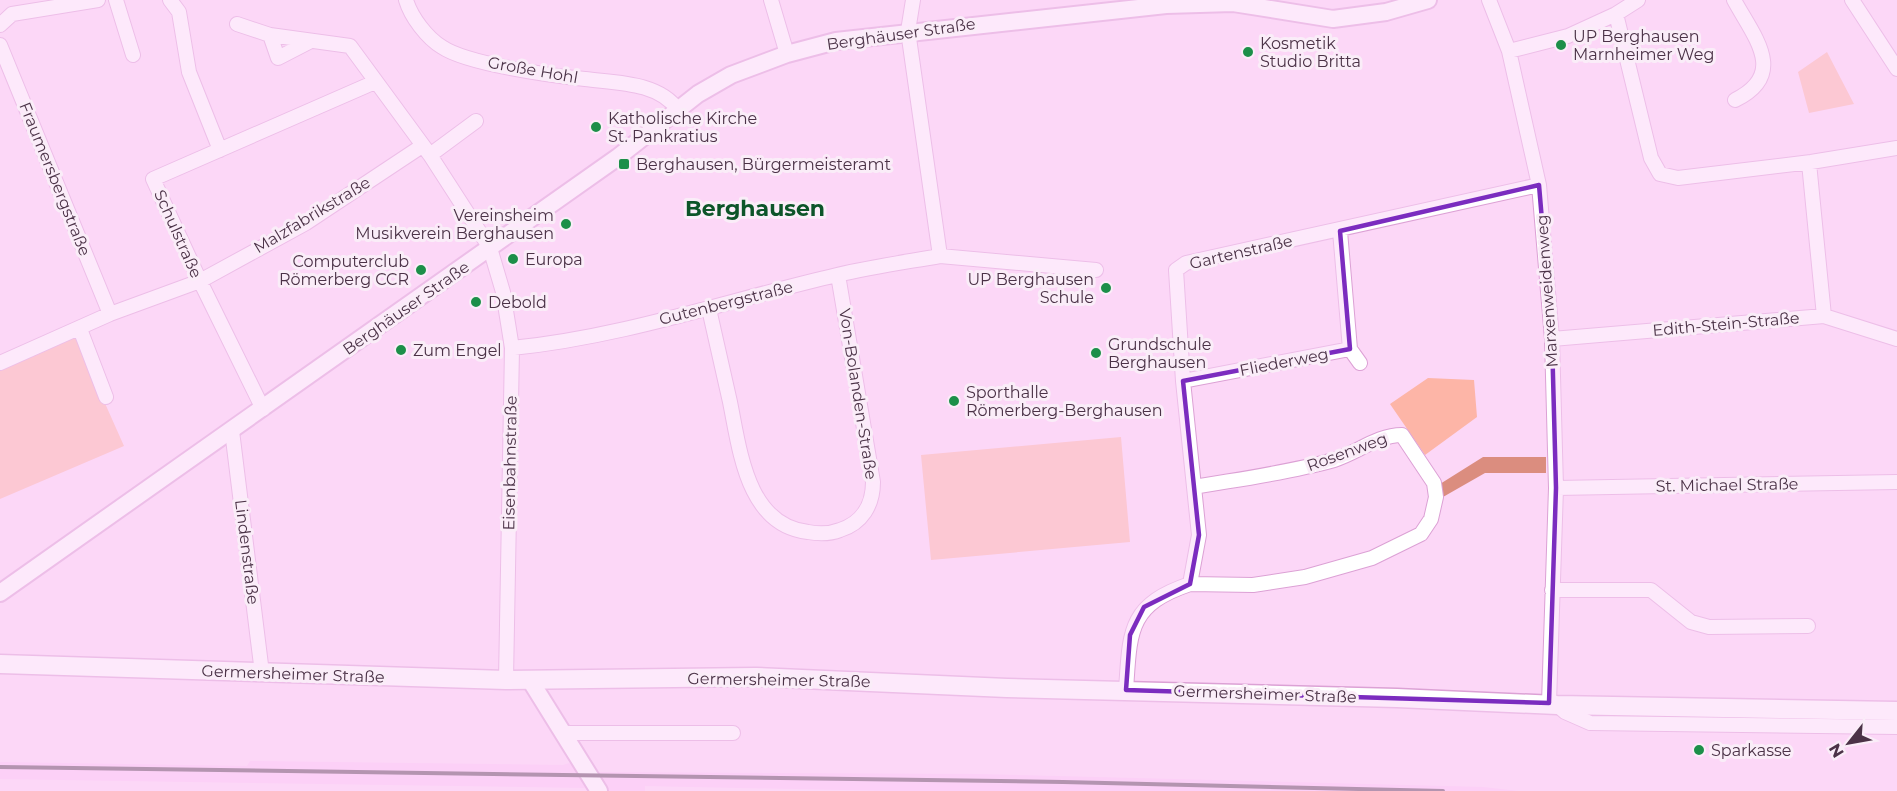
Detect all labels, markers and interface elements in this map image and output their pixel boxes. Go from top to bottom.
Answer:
street label: Berghäuser Straße [825,14,977,54]
place label: UP Berghausen Marnheimer Weg [1573,27,1714,64]
place label: Kosmetik Studio Britta [1260,34,1361,71]
marker: UP Berghausen Marnheimer Weg [1554,38,1568,52]
marker: Kosmetik Studio Britta [1241,45,1255,59]
street label: Große Hohl [486,53,580,87]
street label: Fraumersbergstraße [15,99,95,259]
place label: Katholische Kirche St. Pankratius [608,109,757,146]
marker: Katholische Kirche St. Pankratius [589,120,603,134]
place label: Berghausen, Bürgermeisteramt [636,155,892,174]
marker: Berghausen, Bürgermeisteramt [617,157,631,171]
street label: Malzfabrikstraße [250,173,374,257]
street label: Schulstraße [150,187,206,281]
district label: Berghausen [685,195,825,222]
place label: Vereinsheim Musikverein Berghausen [355,206,554,243]
street label: Marxenweidenweg [1532,214,1562,368]
marker: Vereinsheim Musikverein Berghausen [559,217,573,231]
street label: Gartenstraße [1188,231,1294,273]
place label: Europa [525,250,583,269]
place label: Computerclub Römerberg CCR [279,252,409,289]
marker: Europa [506,252,520,266]
street label: Berghäuser Straße [339,257,473,359]
marker: Computerclub Römerberg CCR [414,263,428,277]
place label: UP Berghausen Schule [967,270,1094,307]
street label: Gutenbergstraße [657,277,795,329]
marker: UP Berghausen Schule [1099,281,1113,295]
place label: Debold [488,293,547,312]
marker: Debold [469,295,483,309]
street label: Von-Bolanden-Straße [835,307,881,481]
street label: Edith-Stein-Straße [1652,308,1800,340]
place label: Grundschule Berghausen [1108,335,1211,372]
place label: Zum Engel [413,341,502,360]
marker: Zum Engel [394,343,408,357]
street label: Fliederweg [1238,344,1330,380]
marker: Grundschule Berghausen [1089,346,1103,360]
place label: Sporthalle Römerberg-Berghausen [966,383,1163,420]
marker: Sporthalle Römerberg-Berghausen [947,394,961,408]
street label: Eisenbahnstraße [499,395,521,531]
street label: Rosenweg [1304,429,1390,475]
street label: St. Michael Straße [1655,474,1799,496]
street label: Lindenstraße [231,498,263,606]
street label: Germersheimer Straße [201,661,385,687]
street label: Germersheimer Straße [687,669,871,691]
street label: Germersheimer Straße [1173,681,1357,707]
north arrow [1819,713,1879,773]
text: N [1825,740,1848,761]
place label: Sparkasse [1711,741,1792,760]
marker: Sparkasse [1692,743,1706,757]

